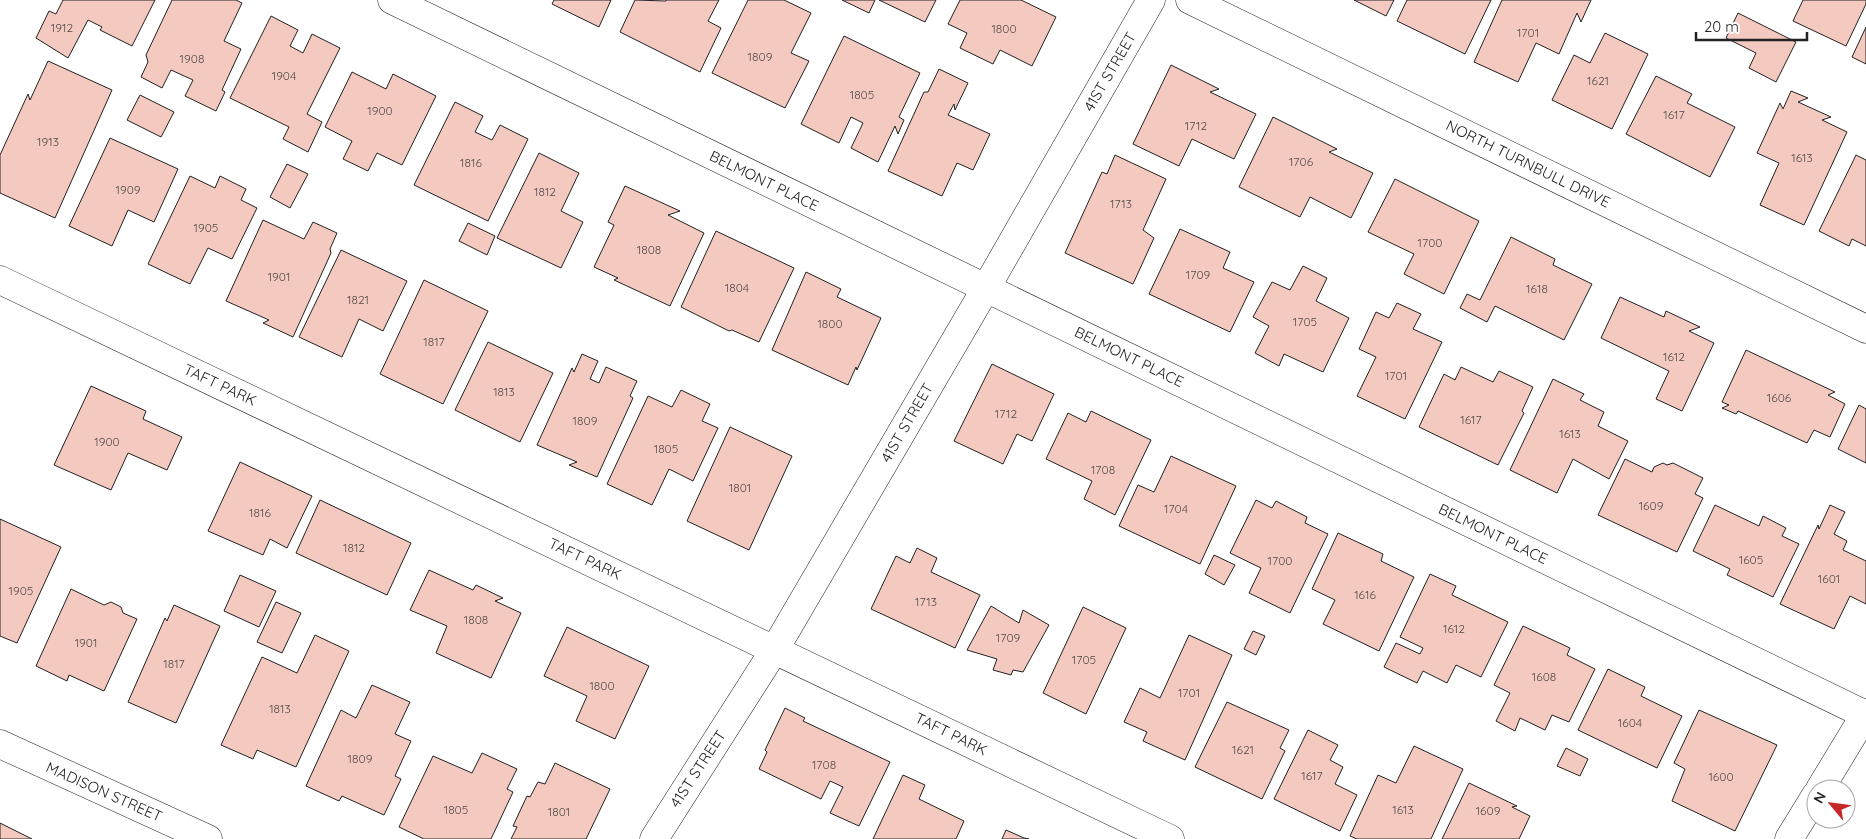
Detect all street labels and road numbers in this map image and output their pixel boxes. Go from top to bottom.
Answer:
street label: 41ST STREET [1079,29,1140,115]
street label: NORTH TURNBULL DRIVE [1443,115,1614,212]
street label: BELMONT PLACE [707,146,822,215]
street label: BELMONT PLACE [1072,322,1187,391]
street label: TAFT PARK [181,359,260,410]
street label: 41ST STREET [876,380,937,466]
street label: BELMONT PLACE [1436,499,1551,568]
street label: TAFT PARK [546,533,625,584]
street label: TAFT PARK [912,708,990,759]
street label: 41ST STREET [665,726,730,811]
street label: MADISON STREET [43,757,165,826]

